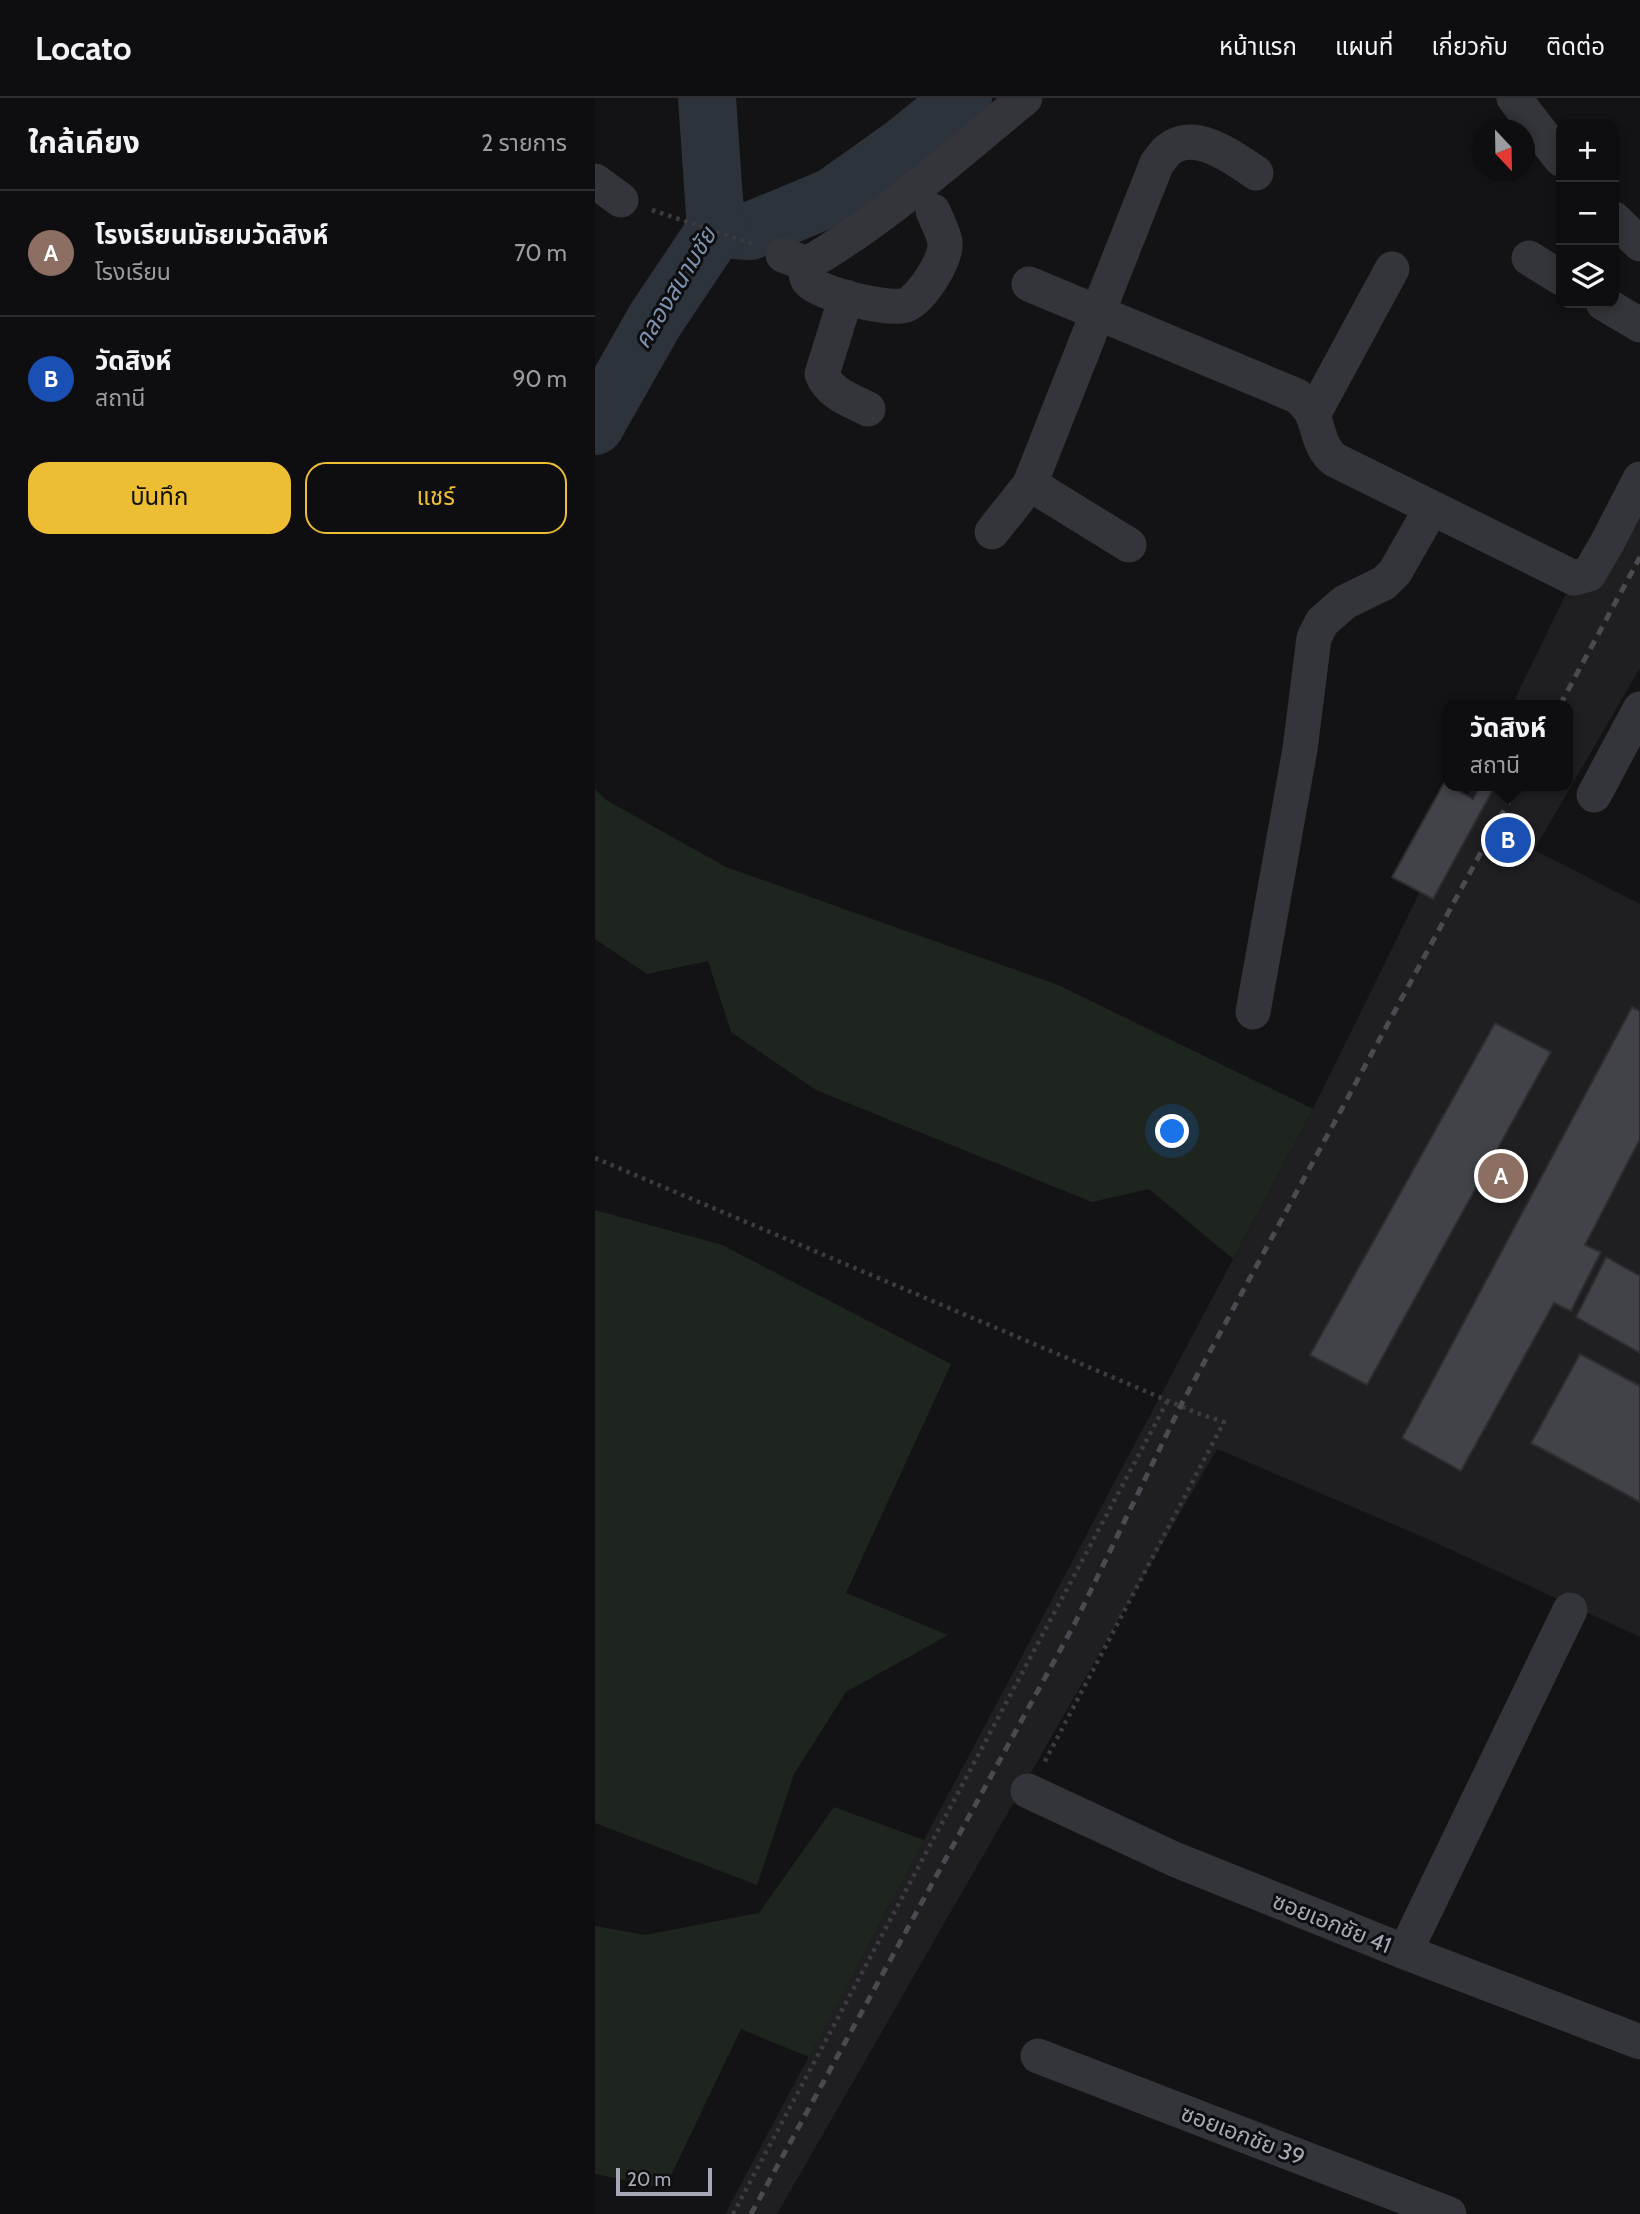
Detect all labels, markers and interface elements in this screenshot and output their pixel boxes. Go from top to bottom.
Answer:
text: Locato [35,28,131,68]
text: หน้าแรก [1219,32,1297,61]
text: แผนที่ [1335,32,1393,61]
text: เกี่ยวกับ [1431,32,1508,61]
text: ติดต่อ [1546,32,1605,61]
north arrow [1472,119,1535,182]
map controls [1556,119,1619,308]
button: + [1556,119,1619,182]
text: ใกล้เคียง [28,124,140,161]
text: 2 รายการ [481,129,567,157]
button: − [1556,182,1619,245]
text: โรงเรียนมัธยมวัดสิงห์ [95,219,328,251]
water label: คลองสนามชัย [627,221,723,353]
text: A [44,239,58,267]
text: 70 m [514,239,567,267]
button: layers [1556,245,1619,308]
text: โรงเรียน [95,258,171,286]
text: วัดสิงห์ [95,345,172,377]
text: B [44,365,58,393]
text: 90 m [513,365,567,393]
text: สถานี [95,384,145,412]
button: บันทึก [28,462,291,534]
button: แชร์ [305,462,567,534]
popup [1443,700,1573,791]
text: วัดสิงห์ [1470,712,1546,744]
text: สถานี [1470,751,1520,779]
pin: B [1485,814,1531,866]
your location [1155,1114,1189,1148]
pin: A [1478,1150,1524,1202]
street label: ซอยเอกชัย 41 [1269,1887,1395,1959]
street label: ซอยเอกชัย 39 [1177,2099,1309,2171]
scale bar [616,2165,712,2197]
text: 20 m [627,2168,671,2191]

